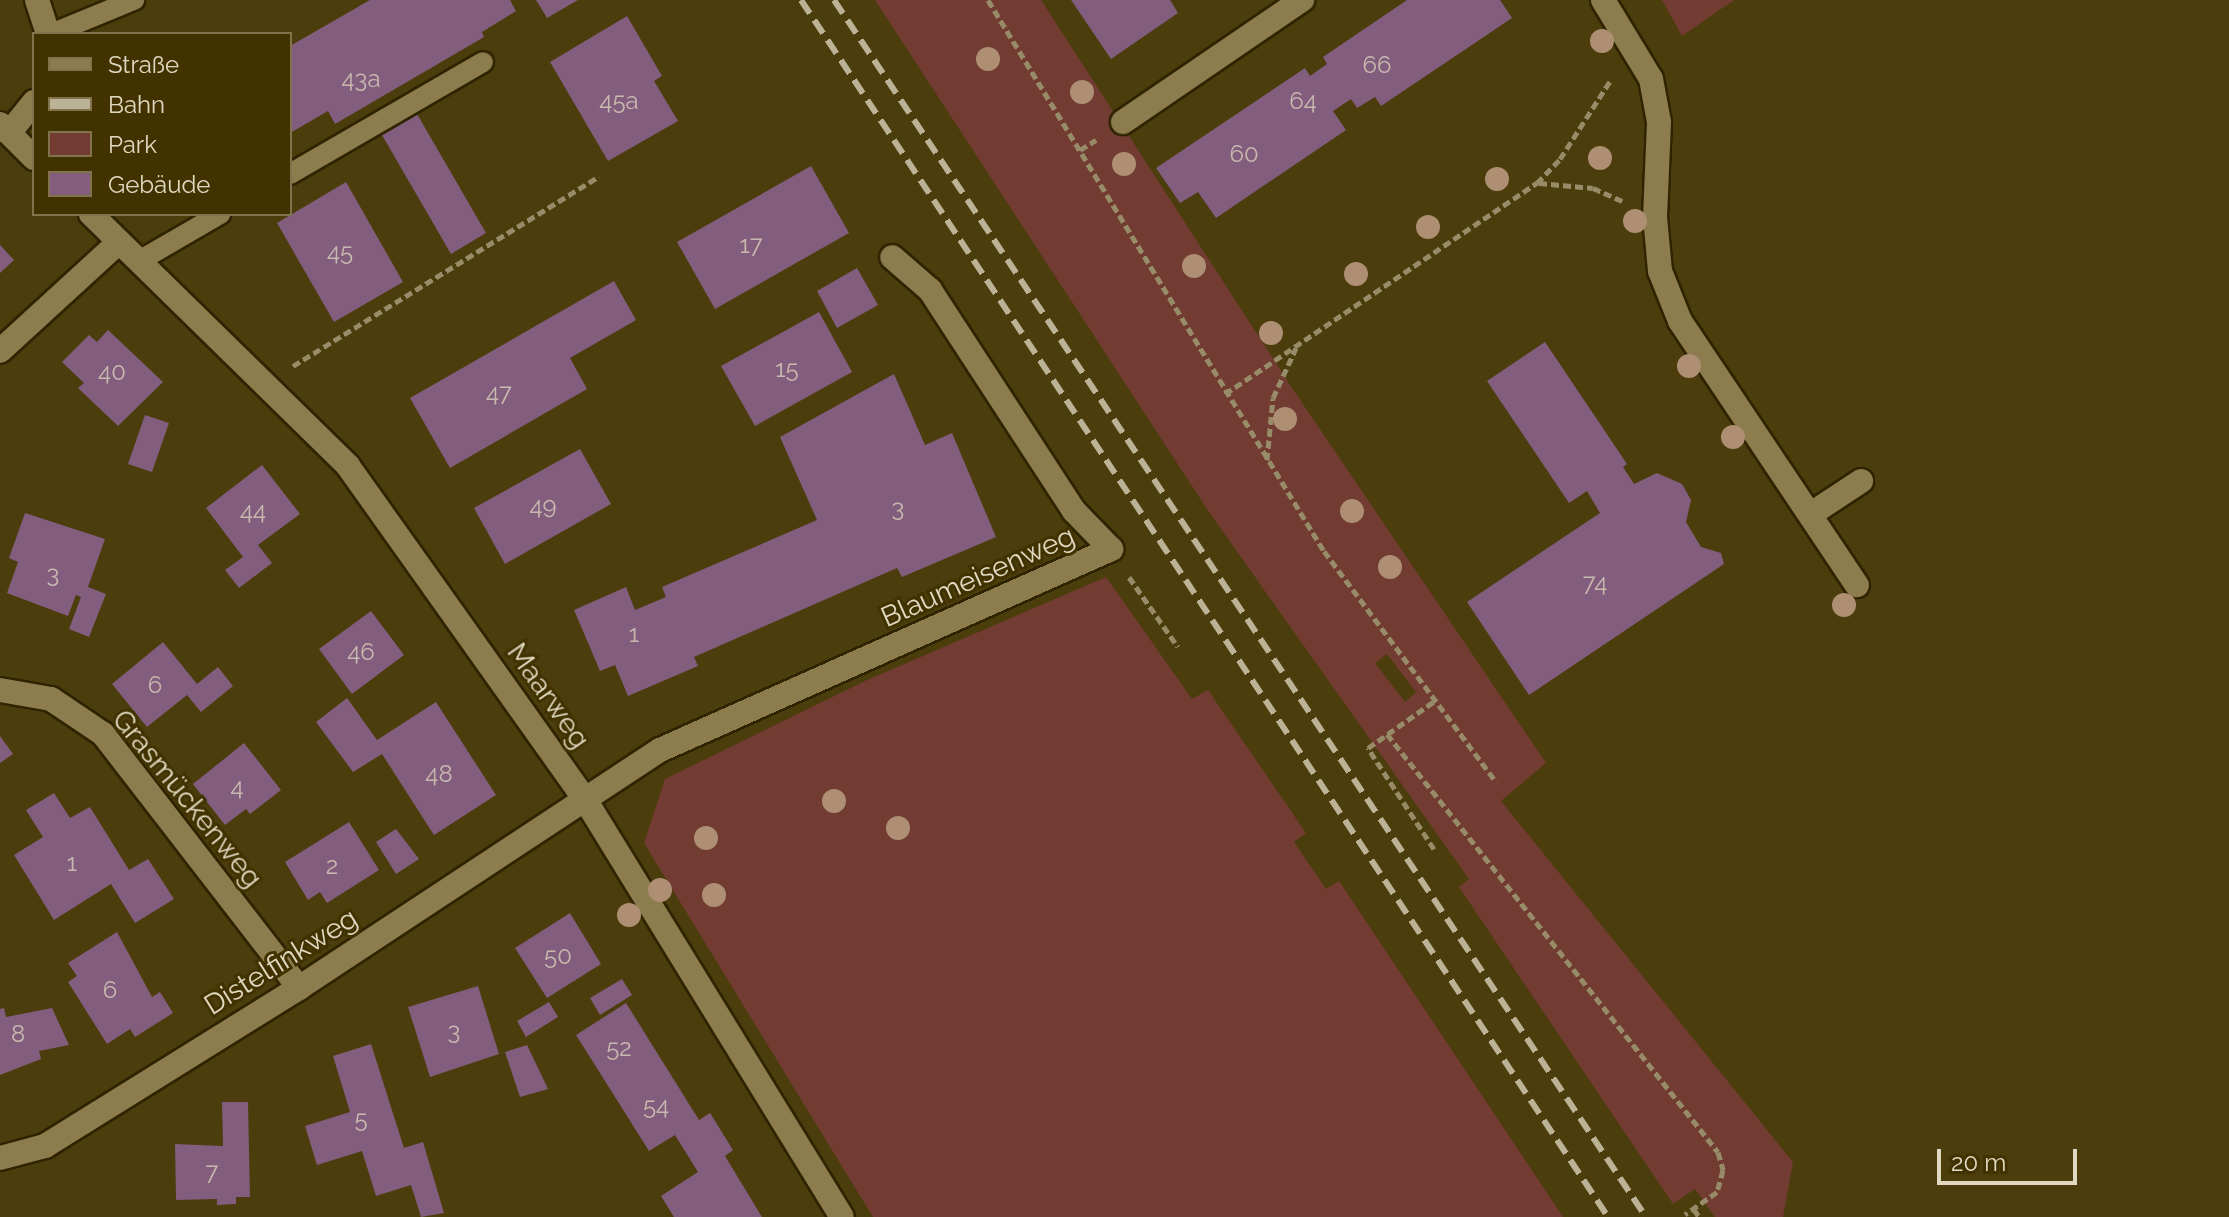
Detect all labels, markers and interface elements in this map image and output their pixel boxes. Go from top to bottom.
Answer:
legend [32,32,292,216]
text: Straße [108,50,179,79]
house number: 66 [1363,51,1391,79]
house number: 43a [342,65,380,93]
house number: 45a [599,87,639,115]
house number: 64 [1289,87,1317,115]
text: Bahn [108,90,165,119]
text: Park [108,130,157,159]
house number: 60 [1229,140,1259,168]
text: Gebäude [108,170,210,199]
house number: 17 [740,231,762,259]
house number: 45 [327,238,353,266]
house number: 15 [775,355,799,383]
house number: 40 [98,358,126,386]
house number: 47 [486,379,512,407]
house number: 49 [529,492,557,520]
house number: 3 [892,494,904,522]
house number: 44 [240,497,266,525]
street label: Blaumeisenweg [876,519,1080,635]
house number: 3 [47,560,59,588]
house number: 74 [1583,569,1607,597]
house number: 1 [629,620,639,648]
street label: Maarweg [500,637,596,755]
house number: 46 [347,638,375,666]
house number: 6 [148,671,162,699]
street label: Grasmückenweg [105,703,269,895]
house number: 48 [425,760,453,788]
house number: 4 [230,773,244,801]
house number: 1 [67,849,77,877]
house number: 2 [326,852,338,880]
street label: Distelfinkweg [198,902,364,1022]
house number: 50 [544,942,572,970]
house number: 6 [103,976,117,1004]
house number: 3 [448,1017,460,1045]
house number: 8 [11,1020,25,1048]
house number: 52 [606,1034,632,1062]
house number: 54 [643,1092,669,1120]
house number: 5 [354,1105,368,1133]
scale bar [1941,1133,2081,1183]
text: 20 m [1951,1148,2006,1177]
house number: 7 [206,1158,218,1186]

